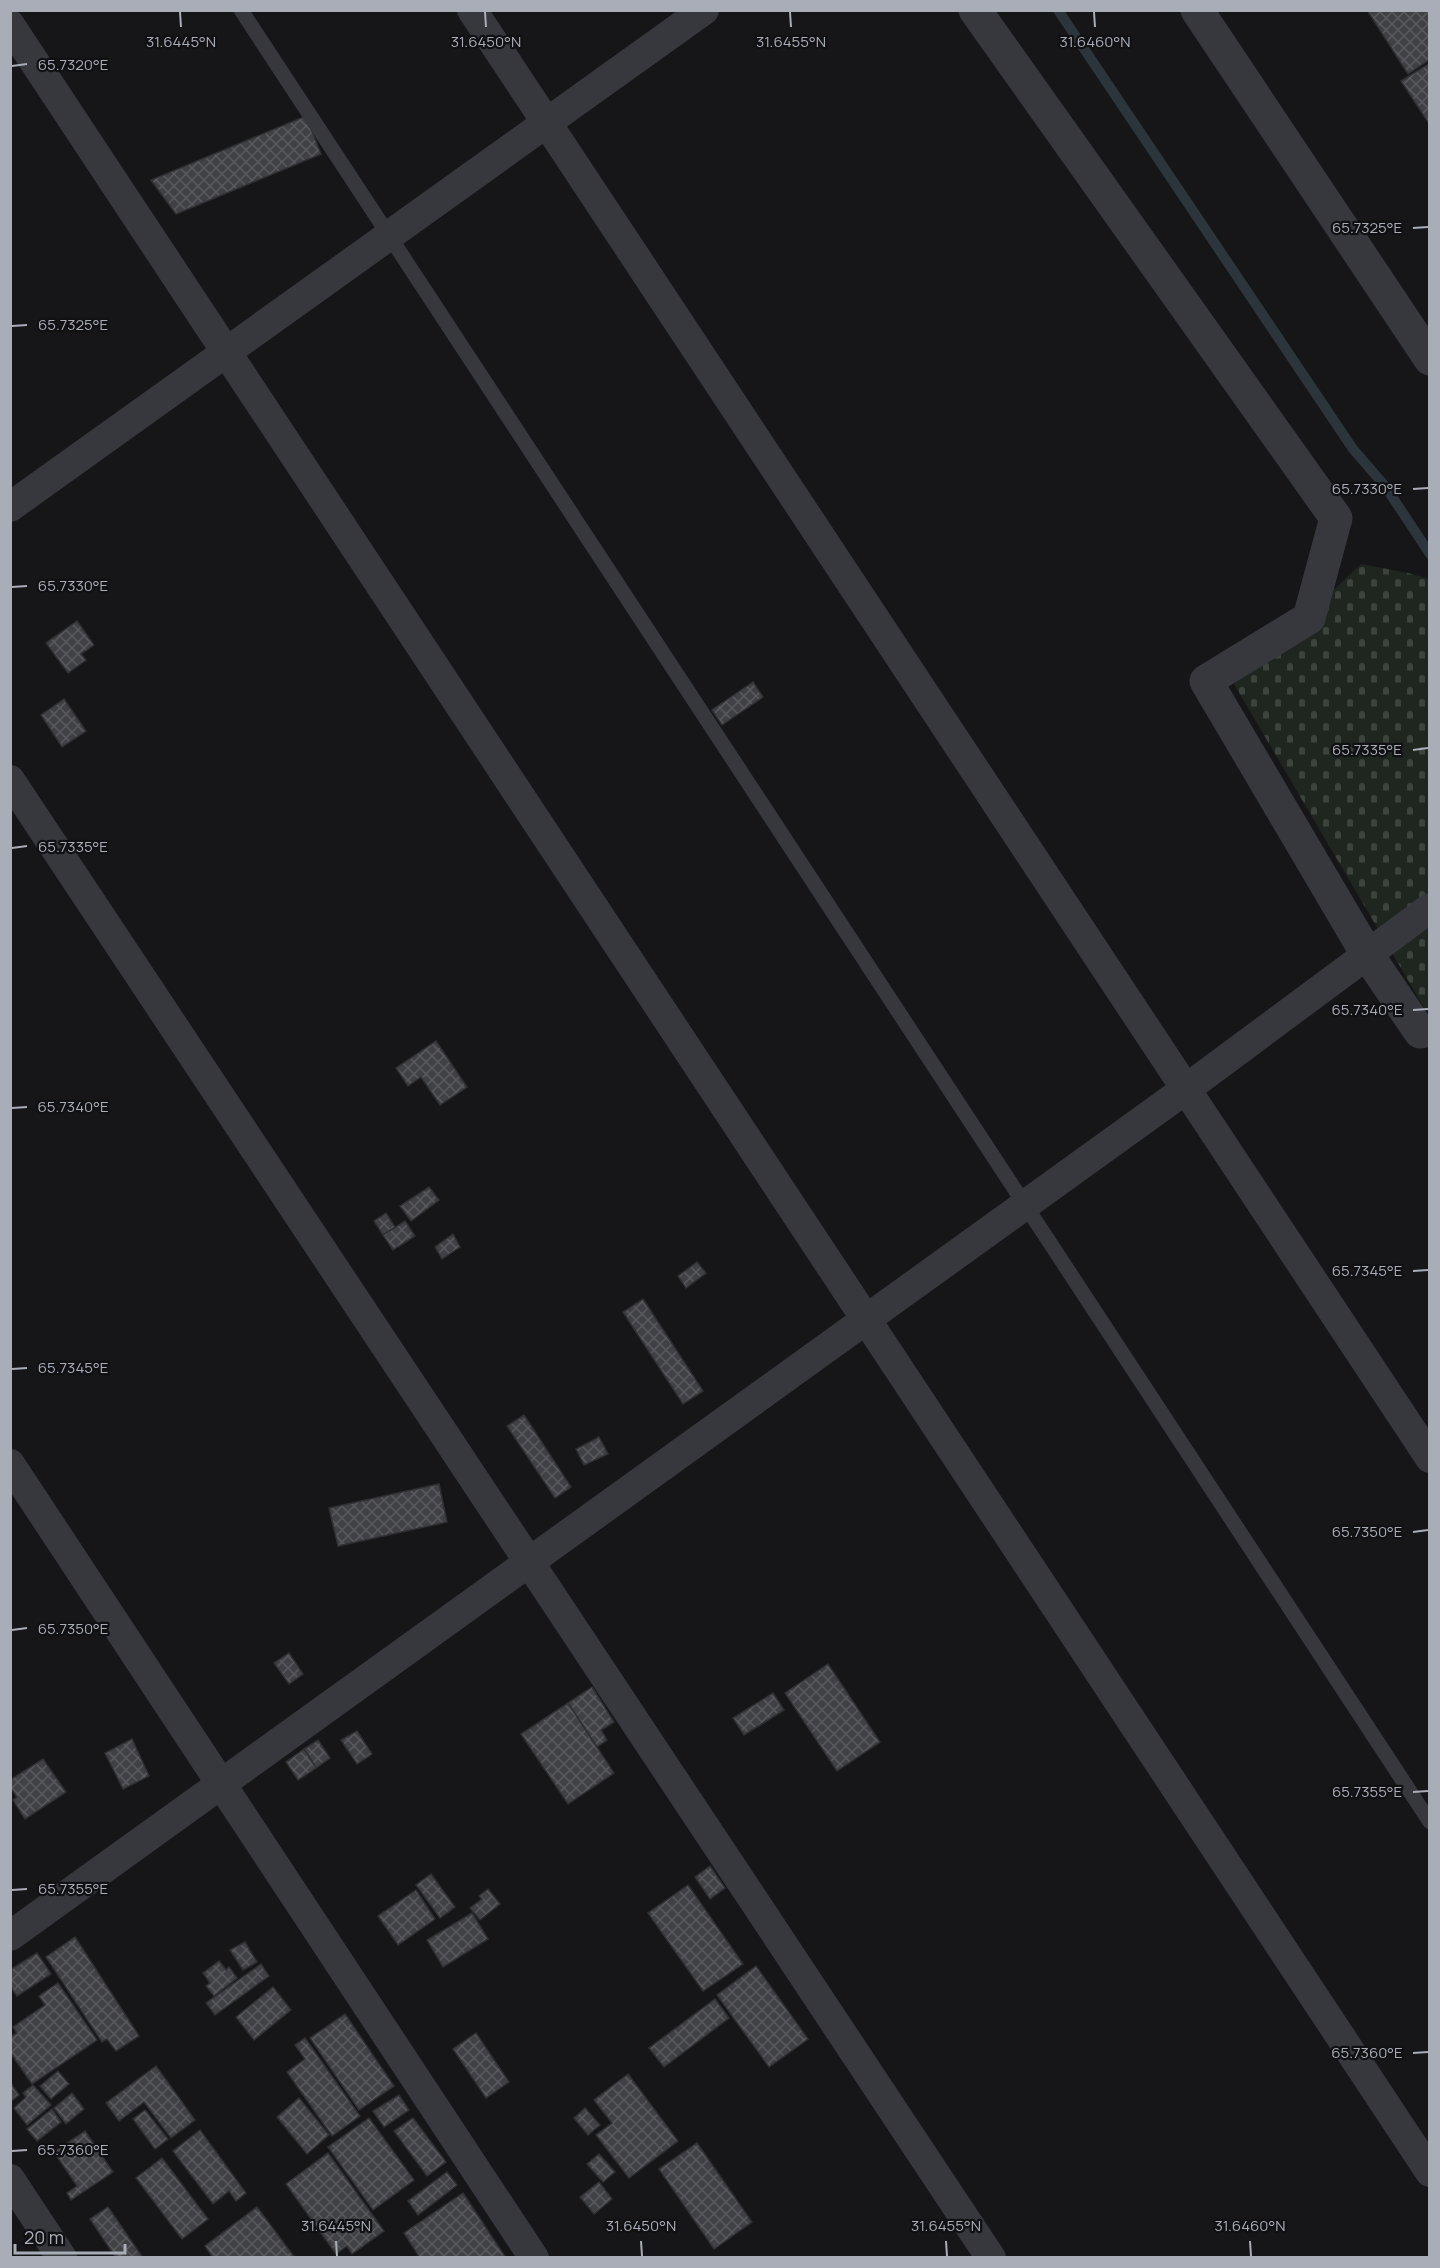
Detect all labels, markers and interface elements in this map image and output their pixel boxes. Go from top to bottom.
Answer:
text: 31.6445°N [146,31,216,52]
text: 31.6450°N [451,31,521,52]
text: 31.6455°N [756,31,826,52]
text: 31.6460°N [1060,31,1130,52]
text: 65.7320°E [38,54,108,75]
text: 65.7325°E [1332,217,1402,238]
text: 65.7325°E [38,314,108,335]
text: 65.7330°E [1332,478,1402,499]
text: 65.7330°E [38,575,108,596]
text: 65.7335°E [1332,739,1402,760]
text: 65.7335°E [38,836,108,857]
text: 65.7340°E [1332,999,1402,1020]
text: 65.7340°E [38,1096,108,1117]
text: 65.7345°E [1332,1260,1402,1281]
text: 65.7345°E [38,1357,108,1378]
text: 65.7350°E [1332,1521,1402,1542]
text: 65.7350°E [38,1618,108,1639]
text: 65.7355°E [1332,1781,1402,1802]
text: 65.7355°E [38,1878,108,1899]
text: 65.7360°E [1331,2042,1403,2063]
text: 65.7360°E [37,2139,109,2160]
text: 31.6445°N [301,2215,371,2236]
text: 31.6450°N [606,2215,676,2236]
text: 31.6455°N [911,2215,981,2236]
text: 31.6460°N [1215,2215,1285,2236]
scale bar [15,2217,124,2255]
text: 20 m [24,2225,64,2249]

